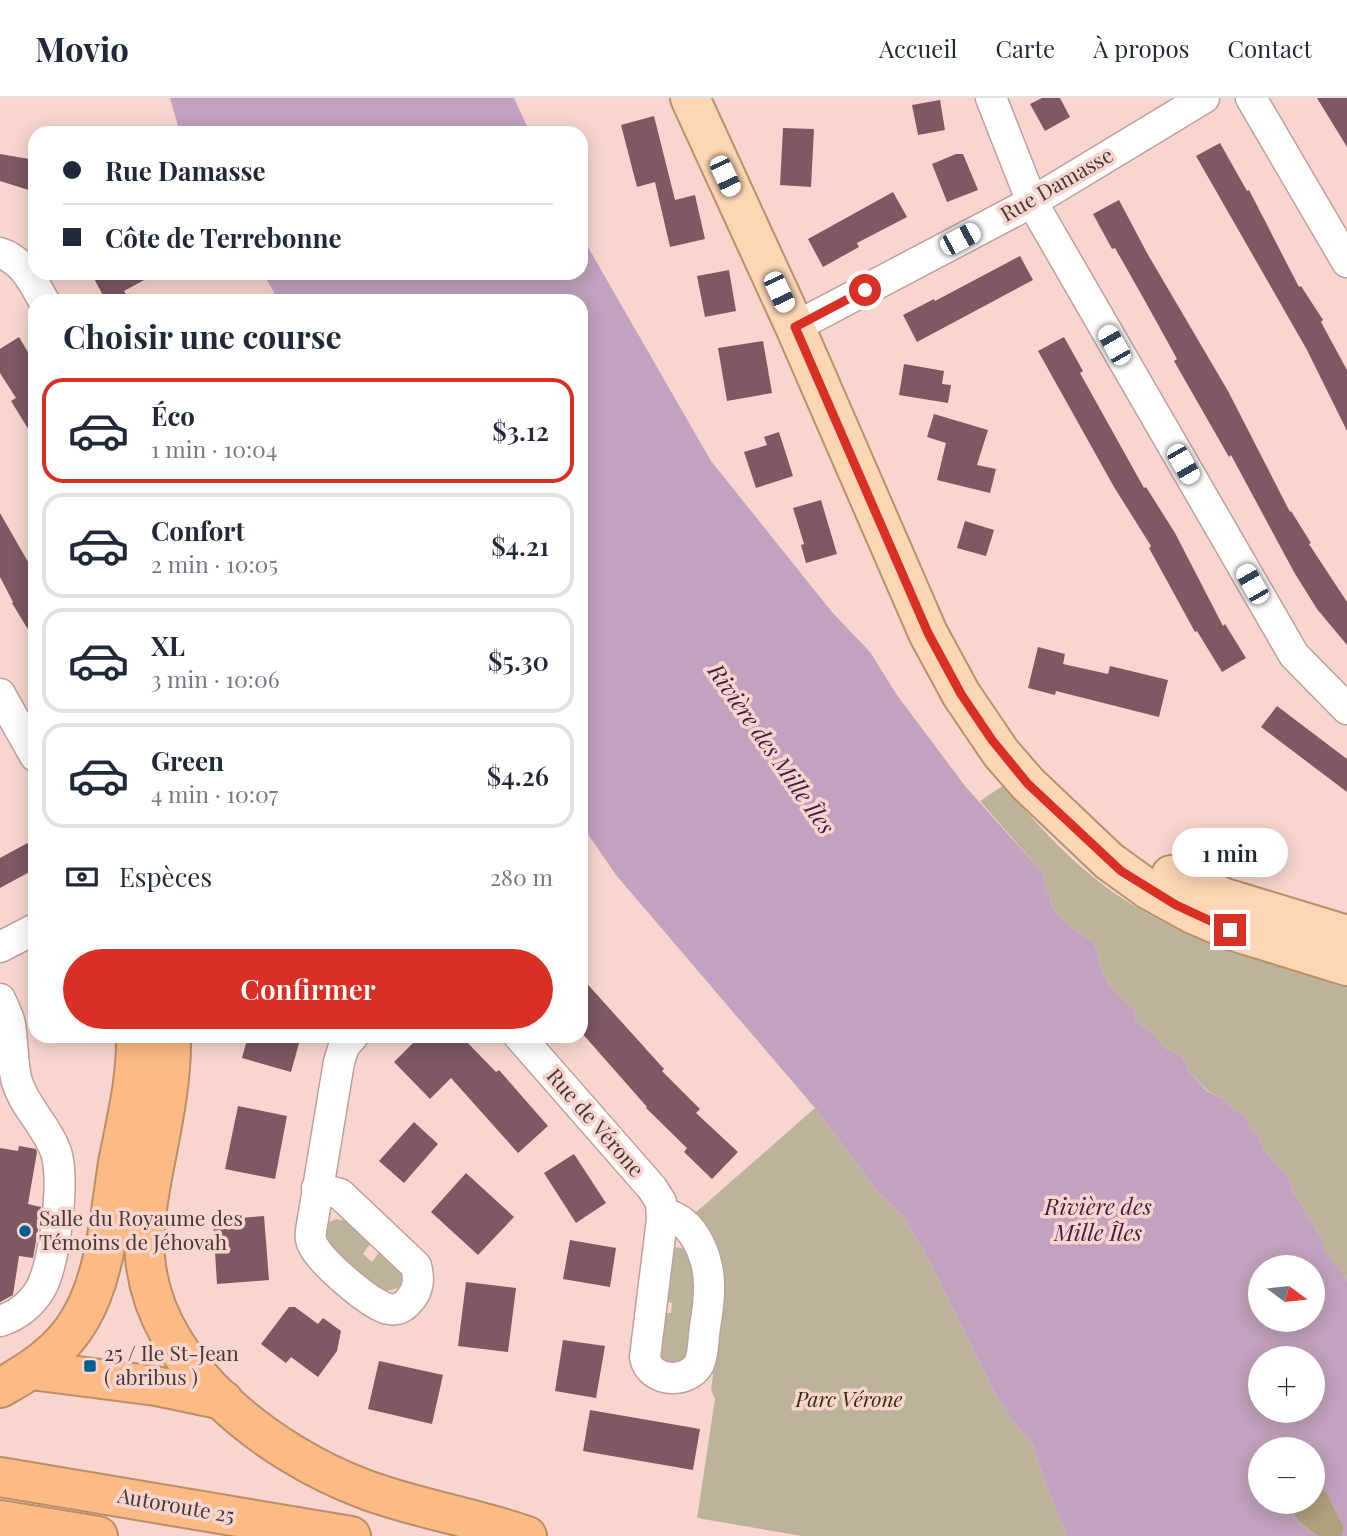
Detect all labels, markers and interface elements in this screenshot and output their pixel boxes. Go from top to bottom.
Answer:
text: Movio [35,26,129,70]
text: Accueil [879,32,957,64]
text: Carte [995,32,1055,64]
text: À propos [1093,32,1189,64]
text: Contact [1227,32,1312,64]
street label: Rue Damasse [995,140,1117,227]
text: Rue Damasse [105,153,266,188]
car [707,153,744,199]
text: Côte de Terrebonne [105,220,342,255]
car [937,220,984,258]
car [761,269,798,315]
route start [849,274,881,306]
text: Choisir une course [63,314,342,357]
car [1095,322,1134,368]
text: Éco [151,398,195,433]
icon: car [67,399,130,462]
text: $3.12 [492,413,549,448]
text: 1 min · 10:04 [151,433,277,464]
car [1164,441,1203,487]
text: Confort [151,513,245,548]
icon: car [67,514,130,577]
text: $4.21 [491,528,549,563]
text: 2 min · 10:05 [151,548,278,579]
car [1233,561,1272,607]
text: XL [151,628,185,663]
icon: car [67,629,130,692]
text: $5.30 [488,643,549,678]
water label: Rivière des Mille Îles [701,656,843,840]
text: 3 min · 10:06 [151,663,280,694]
text: Green [151,743,224,778]
icon: car [67,744,130,807]
text: $4.26 [487,758,549,793]
text: 4 min · 10:07 [151,778,278,809]
callout: 1 min [1172,828,1288,878]
text: 1 min [1202,837,1258,868]
icon: cash [63,858,101,896]
text: Espèces [119,859,212,894]
text: 280 m [490,861,553,892]
route end [1214,914,1246,946]
button: Confirmer [63,949,553,1029]
street label: Rue de Vérone [542,1061,651,1182]
water label: Rivière des Mille Îles [1043,1190,1152,1247]
place label: Salle du Royaume des Témoins de Jéhovah [39,1203,243,1255]
marker: Salle du Royaume des Témoins de Jéhovah [17,1223,33,1239]
north arrow [1248,1255,1325,1332]
map controls [1248,1255,1325,1514]
place label: 25 / Ile St-Jean ( abribus ) [104,1338,239,1390]
button: + [1248,1346,1325,1423]
marker: 25 / Ile St-Jean ( abribus ) [82,1358,98,1374]
park label: Parc Vérone [794,1384,903,1412]
button: − [1248,1437,1325,1514]
street label: Autoroute 25 [115,1480,237,1528]

